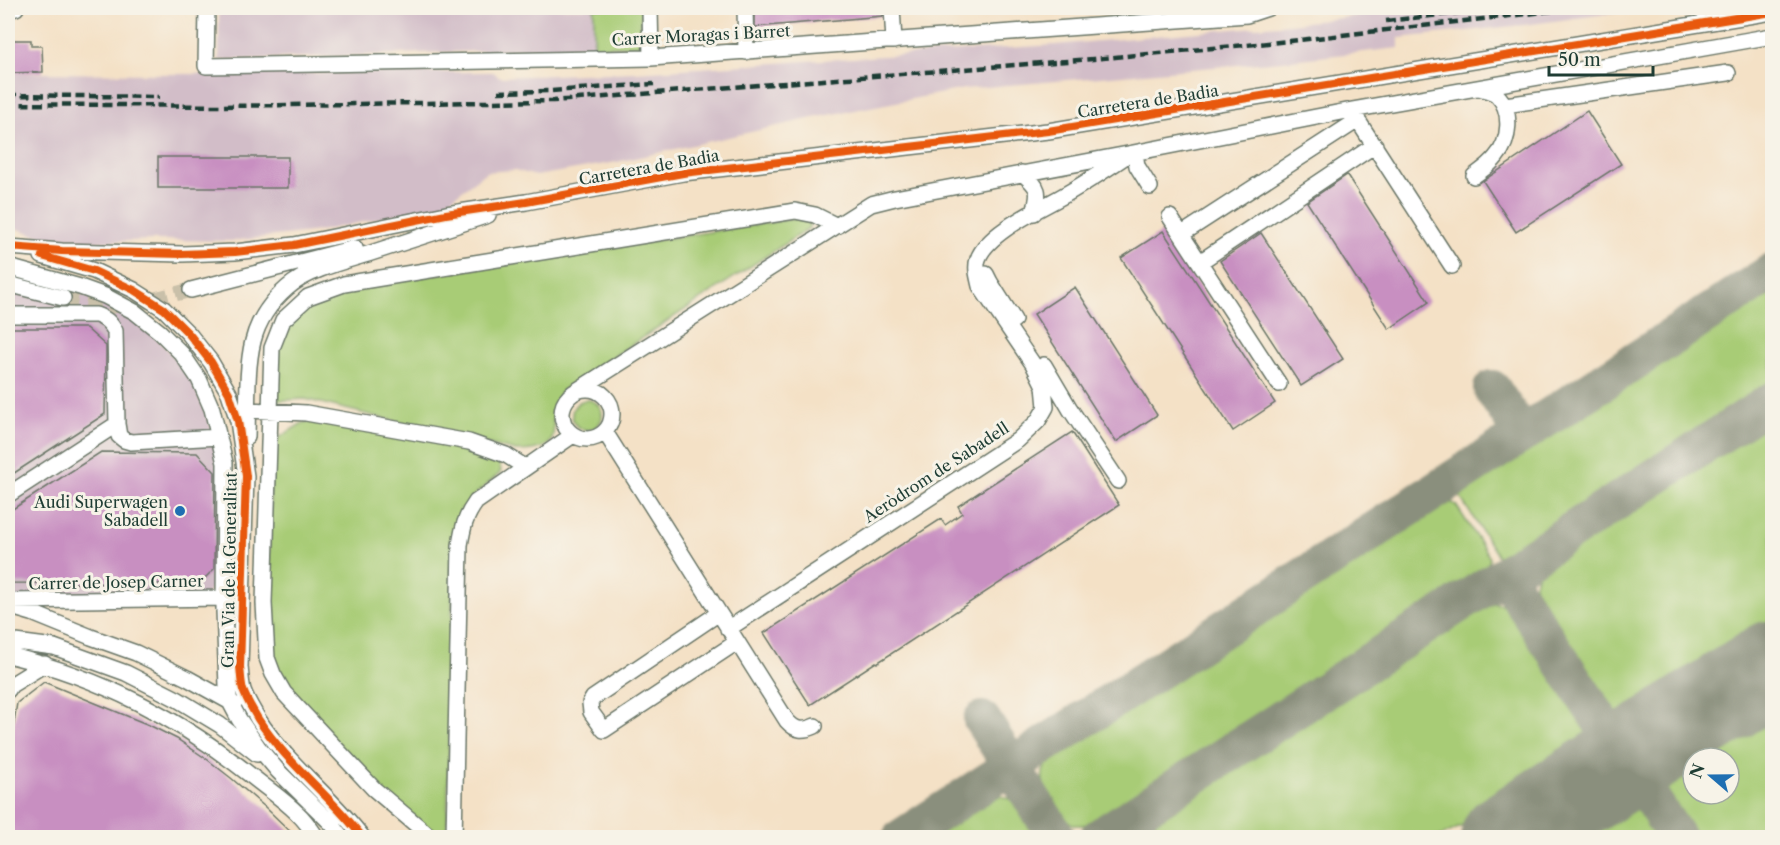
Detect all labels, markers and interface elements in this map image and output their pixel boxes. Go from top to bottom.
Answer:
street label: Carrer Moragas i Barret [611,20,791,50]
scale bar [1549,39,1652,77]
text: 50 m [1558,49,1601,71]
street label: Carretera de Badia [1076,80,1220,122]
street label: Carretera de Badia [577,145,721,189]
street label: Aeròdrom de Sabadell [859,417,1013,527]
street label: Gran Via de la Generalitat [217,471,241,668]
place label: Audi Superwagen Sabadell [33,492,168,530]
marker: Audi Superwagen Sabadell [173,504,187,518]
street label: Carrer de Josep Carner [28,570,204,594]
north arrow [1681,746,1741,806]
text: N [1685,761,1709,781]

